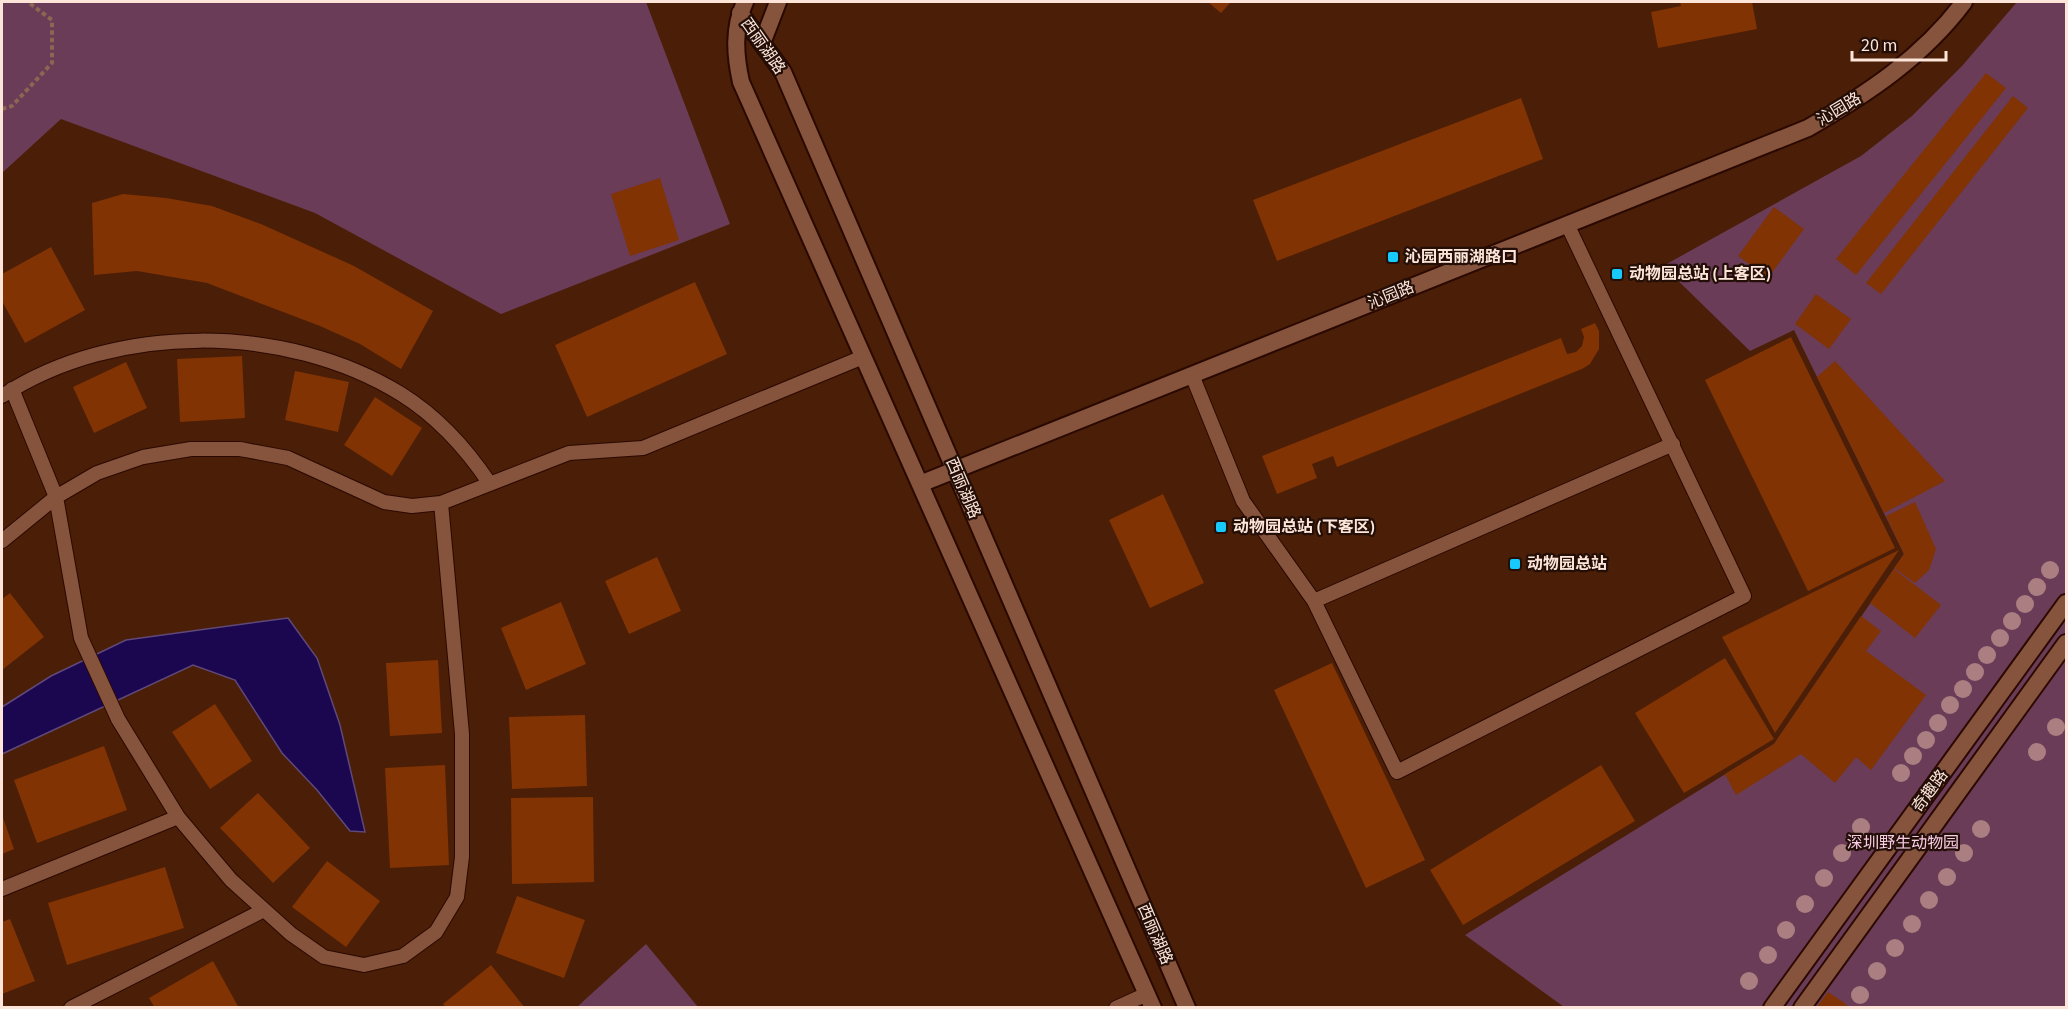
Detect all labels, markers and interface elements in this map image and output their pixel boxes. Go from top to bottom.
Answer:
street label: 西丽湖路 [736,13,790,79]
scale bar [1852,24,1946,62]
text: 20 m [1861,33,1897,58]
street label: 沁园路 [1813,87,1865,131]
place label: 沁园西丽湖路口 [1405,246,1517,268]
marker: 沁园西丽湖路口 [1386,250,1400,264]
place label: 动物园总站 (上客区) [1629,263,1771,285]
marker: 动物园总站 (上客区) [1610,267,1624,281]
street label: 沁园路 [1365,276,1417,314]
street label: 西丽湖路 [940,454,986,522]
place label: 动物园总站 (下客区) [1233,516,1375,538]
marker: 动物园总站 (下客区) [1214,520,1228,534]
place label: 动物园总站 [1527,553,1607,575]
marker: 动物园总站 [1508,557,1522,571]
street label: 奇趣路 [1907,765,1953,817]
park label: 深圳野生动物园 [1847,832,1959,854]
street label: 西丽湖路 [1132,900,1178,968]

